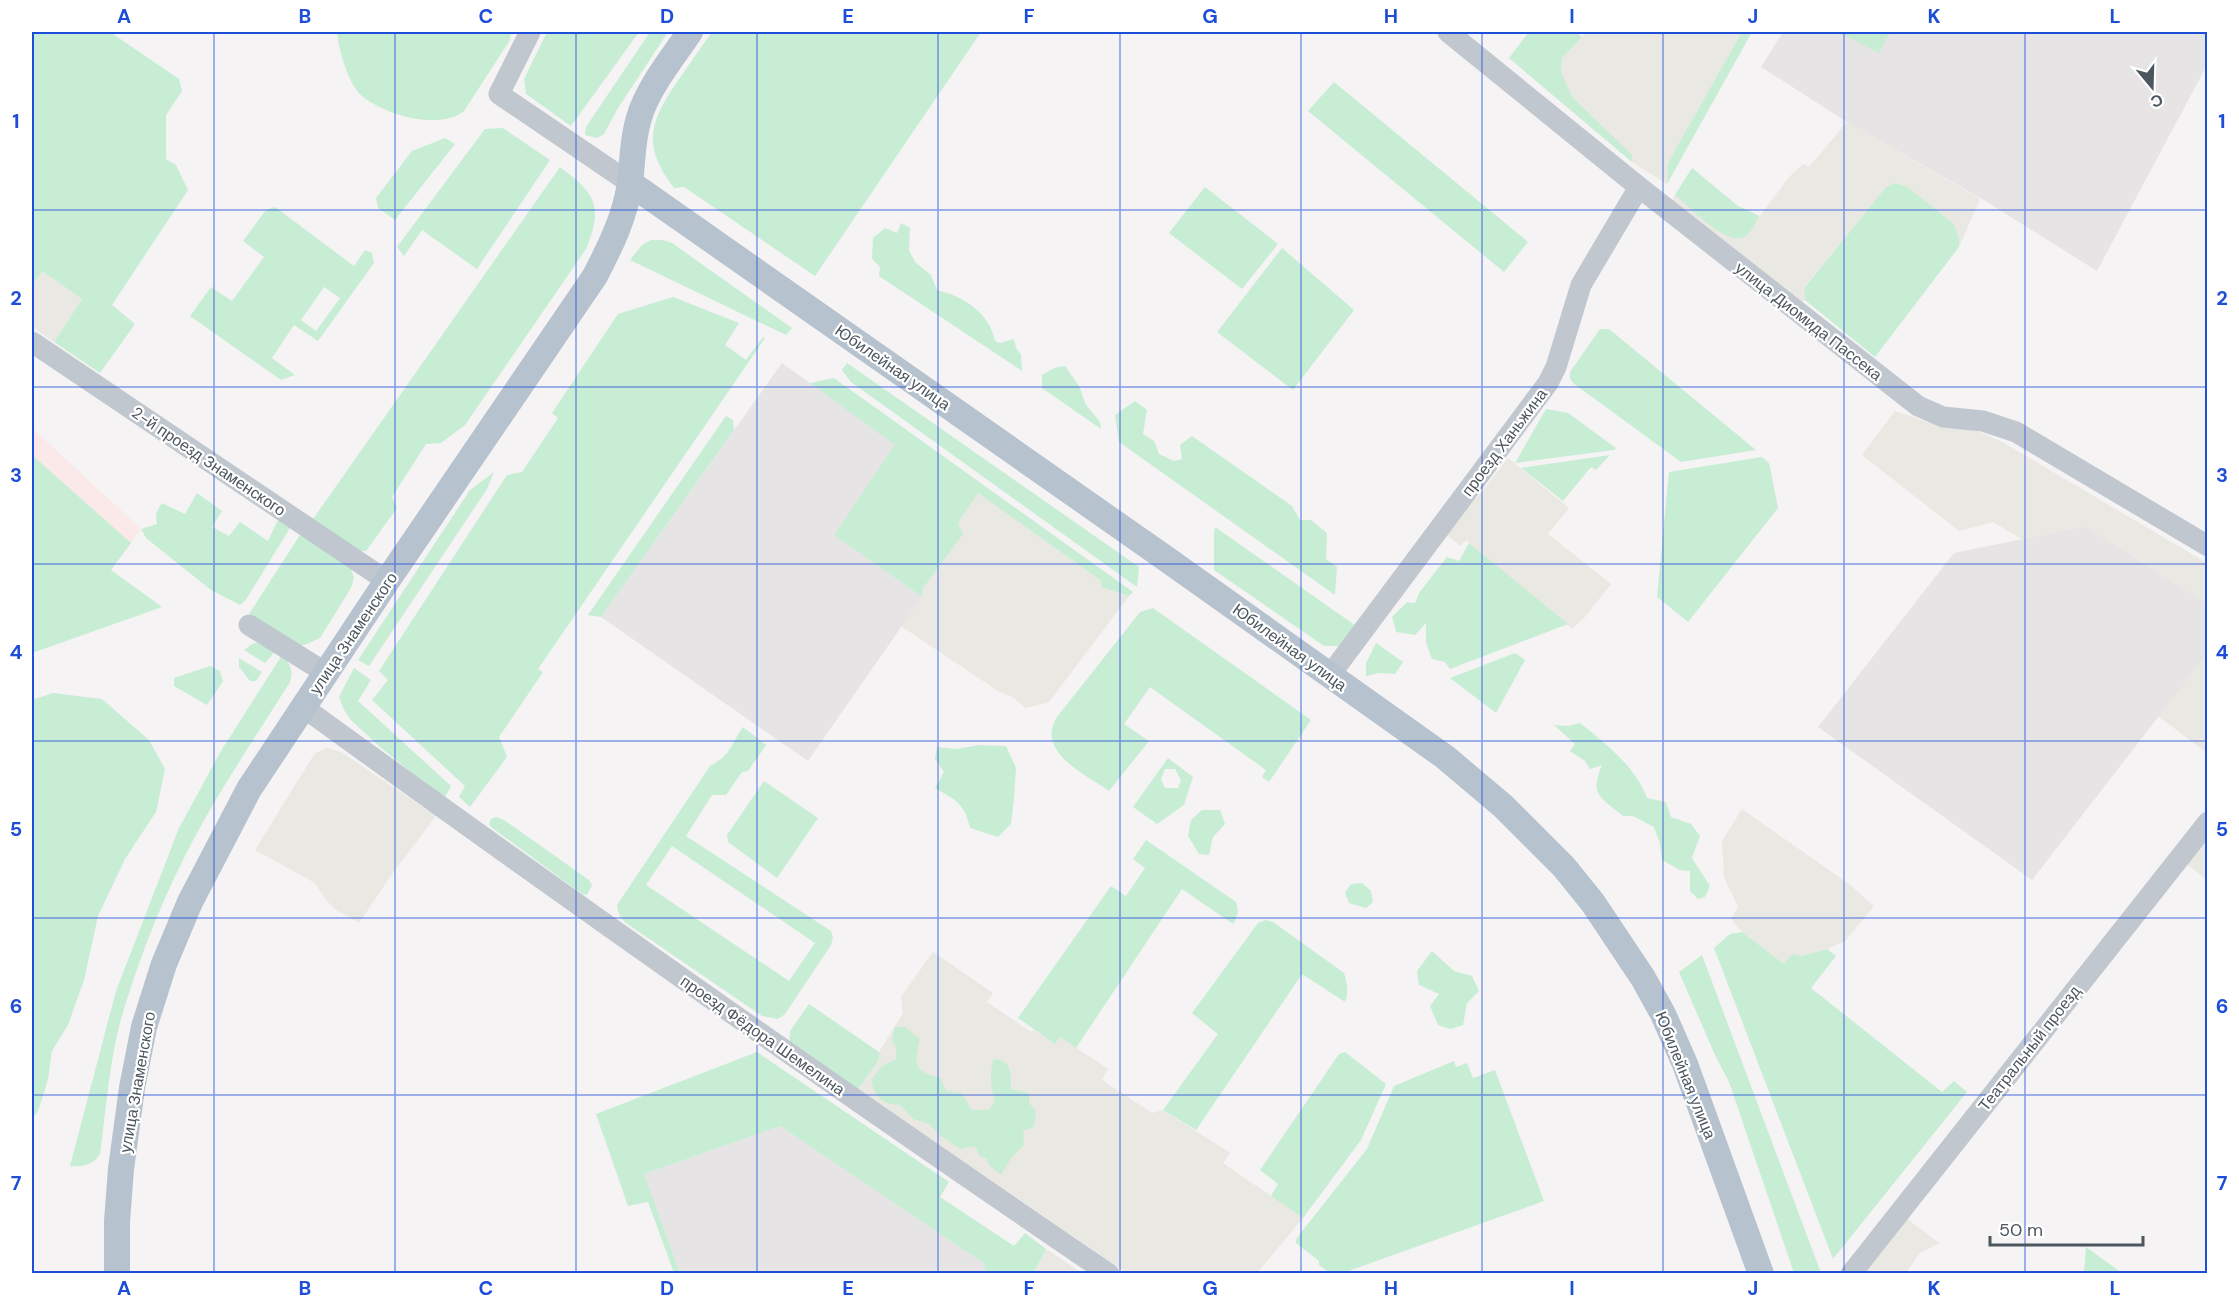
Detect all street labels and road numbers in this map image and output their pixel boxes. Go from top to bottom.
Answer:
street label: улица Диомида Пассека [1731,257,1887,385]
street label: Юбилейная улица [831,320,955,415]
street label: проезд Ханьжина [1457,384,1552,500]
street label: 2-й проезд Знаменского [128,402,290,521]
street label: улица Знаменского [305,568,402,698]
street label: Юбилейная улица [1228,599,1351,696]
street label: проезд Фёдора Шемелина [676,971,849,1100]
street label: Театральный проезд [1974,981,2085,1115]
street label: Юбилейная улица [1650,1008,1721,1142]
street label: улица Знаменского [115,1010,160,1154]

